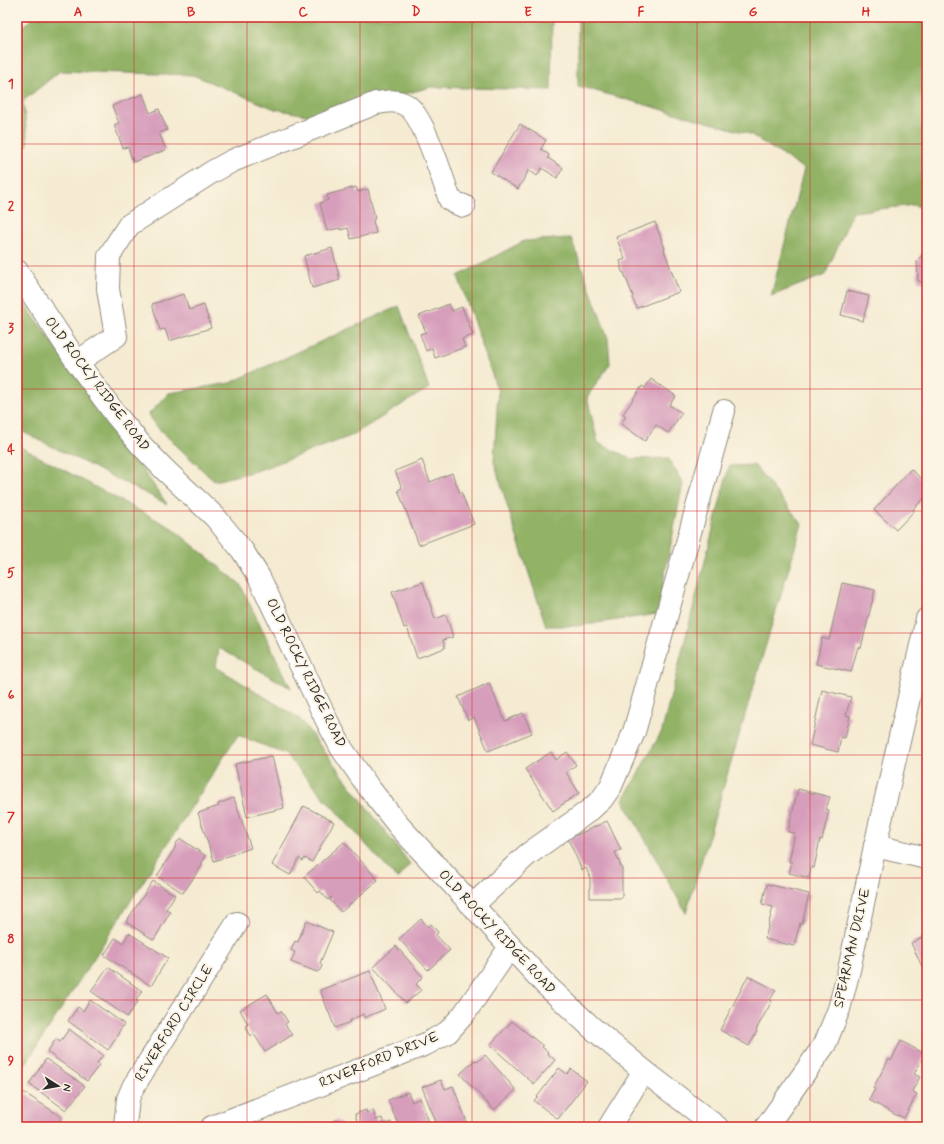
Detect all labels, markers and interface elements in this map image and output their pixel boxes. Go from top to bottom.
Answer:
text: A [74,4,82,21]
text: B [187,4,196,21]
text: C [298,4,308,21]
text: D [412,4,421,21]
text: E [524,4,532,21]
text: F [638,4,645,21]
text: G [749,4,758,21]
text: H [862,4,871,21]
text: 1 [8,76,14,93]
text: 2 [8,198,15,215]
street label: OLD ROCKY RIDGE ROAD [40,313,154,455]
text: 3 [8,320,14,337]
text: 4 [7,442,15,459]
text: 5 [7,565,15,582]
street label: OLD ROCKY RIDGE ROAD [262,595,350,751]
text: 6 [8,687,15,704]
text: 7 [7,809,15,826]
street label: OLD ROCKY RIDGE ROAD [434,866,560,998]
street label: SPEARMAN DRIVE [829,886,875,1010]
text: 8 [7,931,15,948]
street label: RIVERFORD CIRCLE [131,961,217,1085]
street label: RIVERFORD DRIVE [317,1028,441,1092]
text: 9 [8,1053,15,1070]
north arrow [38,1066,78,1106]
text: N [59,1083,74,1093]

